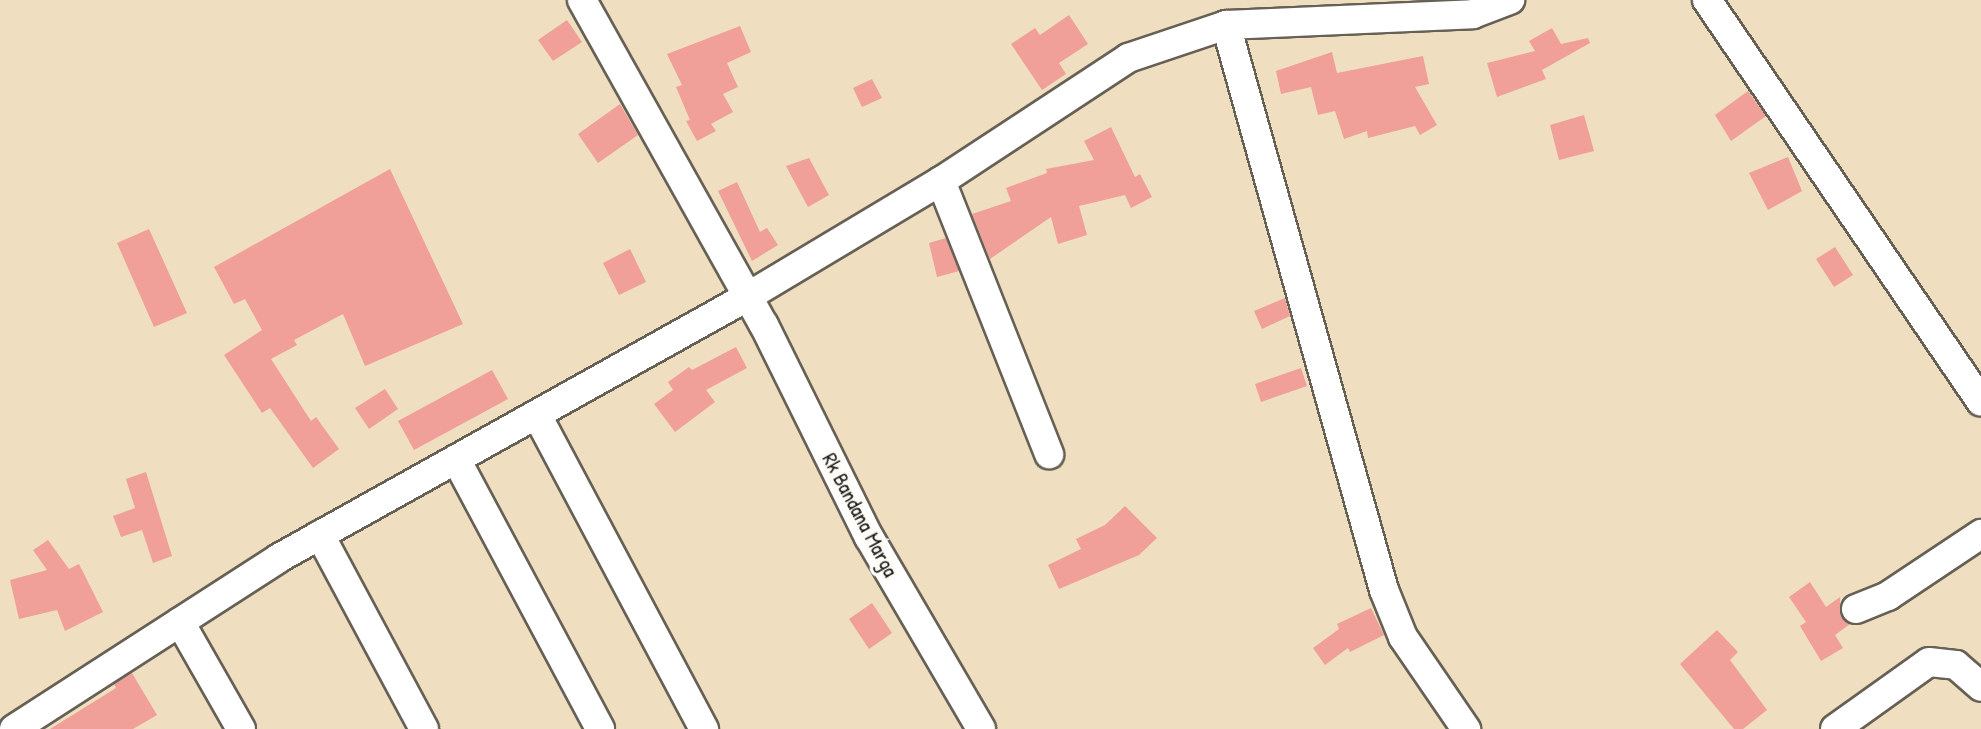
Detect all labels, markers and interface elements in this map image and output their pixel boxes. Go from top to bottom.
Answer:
street label: Rk Bandana Marga [817,449,903,581]

